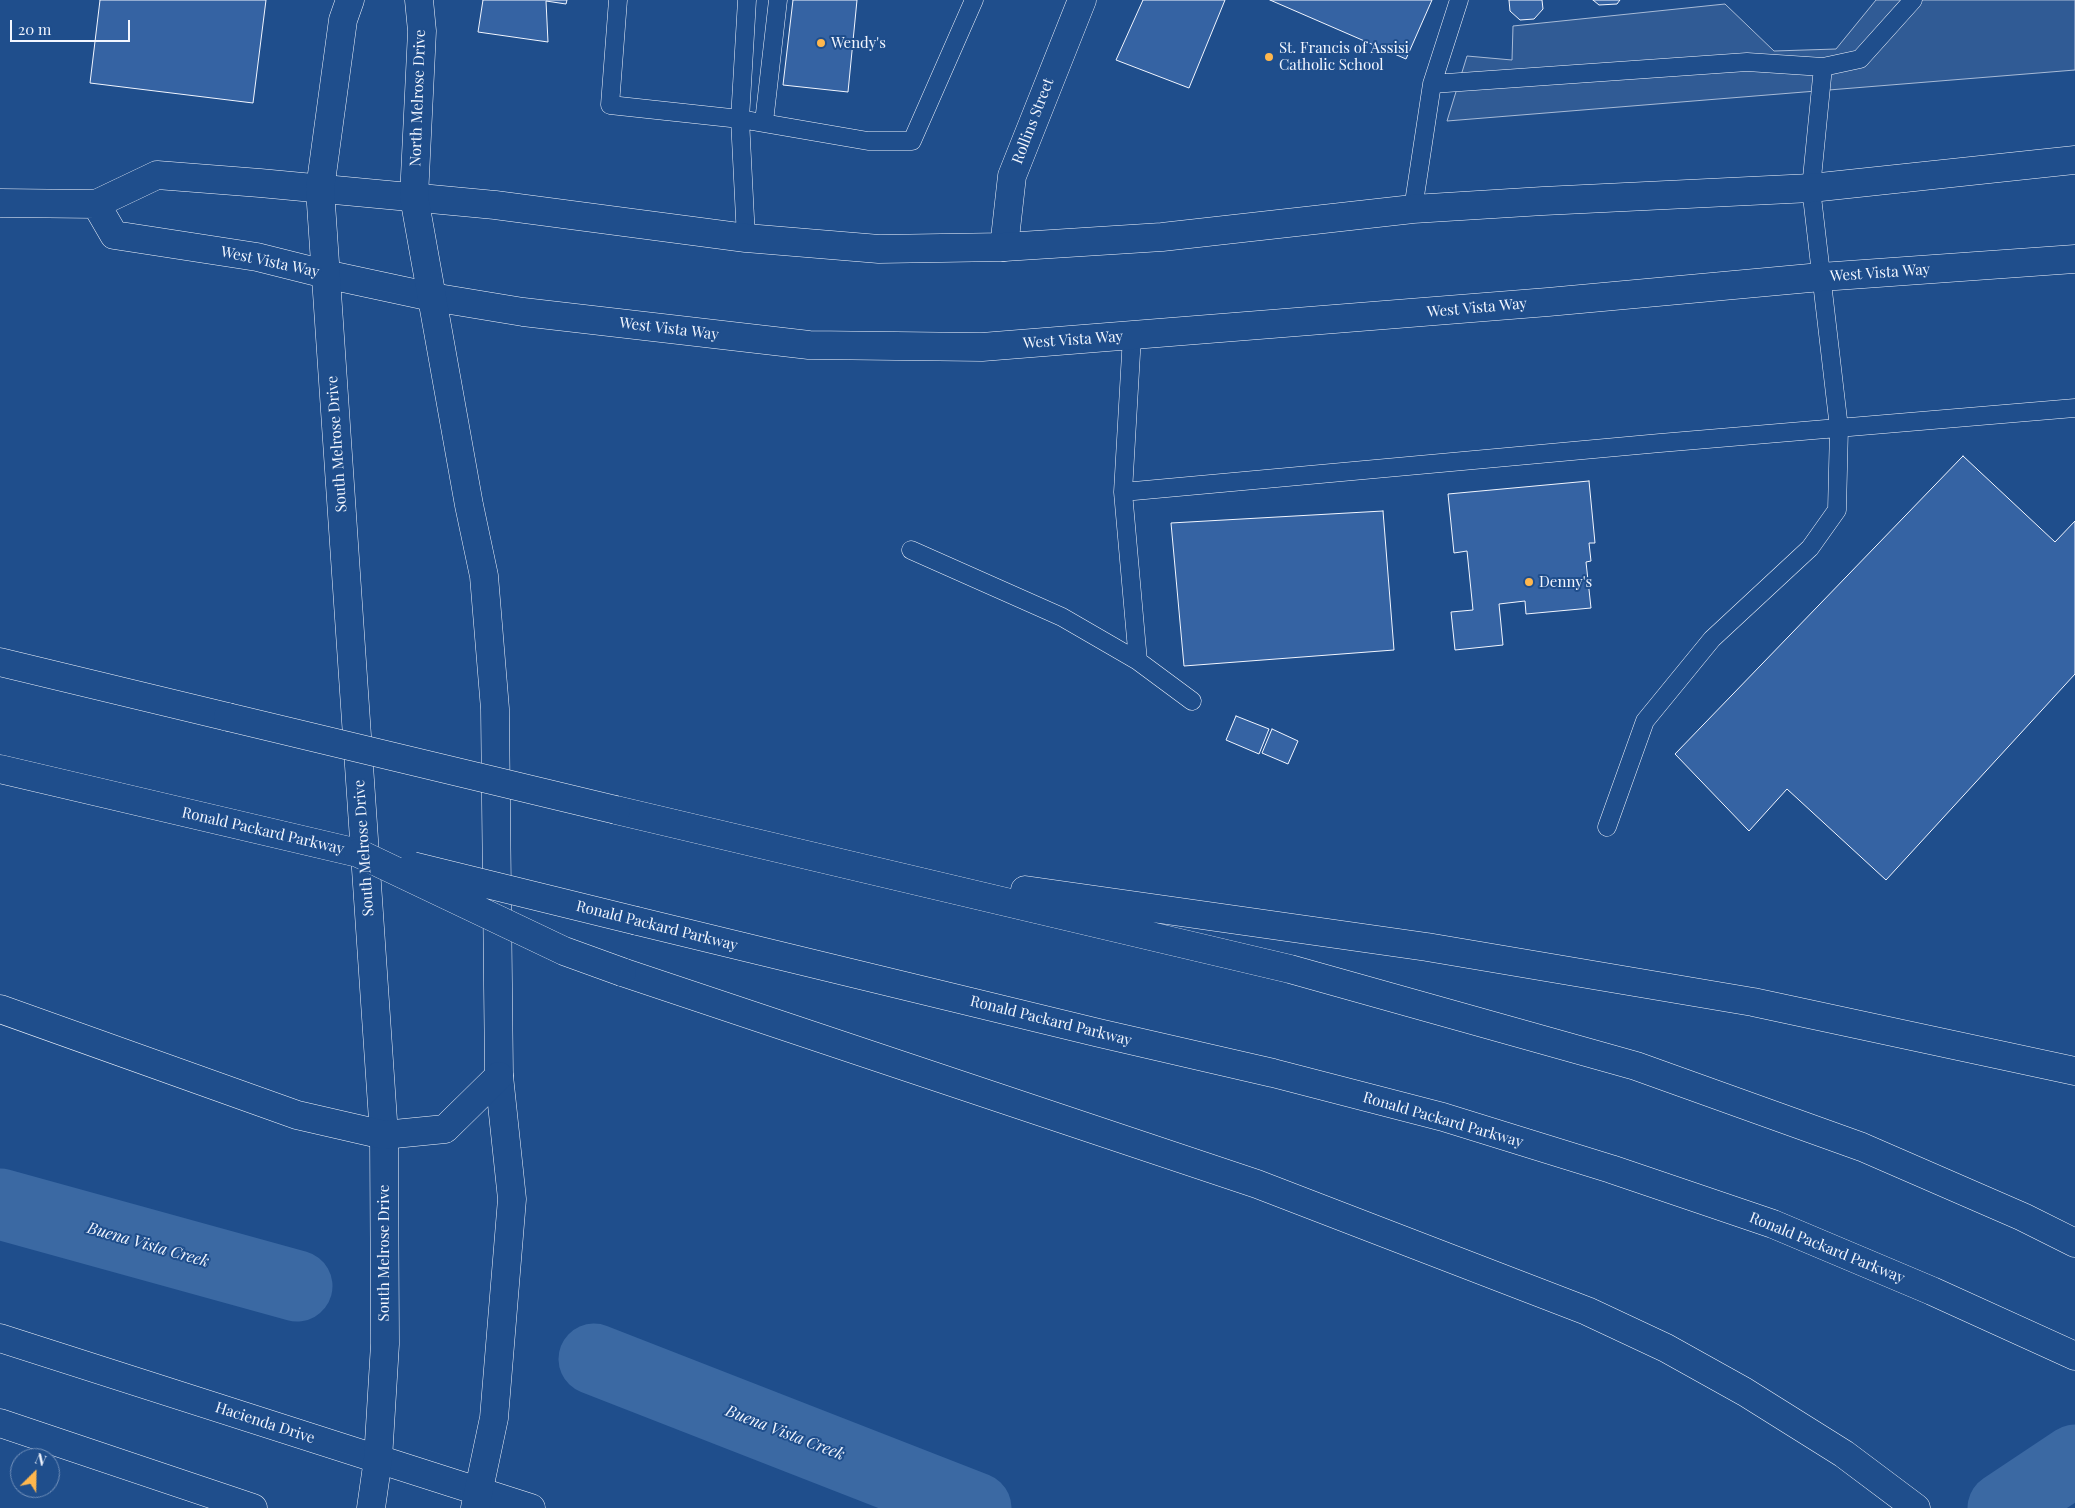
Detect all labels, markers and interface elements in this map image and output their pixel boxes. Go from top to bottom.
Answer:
scale bar [12,10,132,42]
text: 20 m [18,19,51,39]
street label: North Melrose Drive [407,29,429,167]
place label: Wendy's [831,34,886,52]
marker: Wendy's [815,37,827,49]
place label: St. Francis of Assisi Catholic School [1279,39,1409,74]
marker: St. Francis of Assisi Catholic School [1263,51,1275,63]
street label: Rollins Street [1008,76,1058,166]
street label: West Vista Way [219,243,321,281]
street label: West Vista Way [1829,261,1931,285]
street label: West Vista Way [1426,295,1528,321]
street label: West Vista Way [618,314,720,344]
street label: West Vista Way [1022,328,1124,352]
street label: South Melrose Drive [323,375,351,513]
place label: Denny's [1539,573,1592,591]
marker: Denny's [1523,576,1535,588]
street label: South Melrose Drive [350,779,378,917]
street label: Ronald Packard Parkway [180,804,346,858]
street label: Ronald Packard Parkway [574,897,740,955]
street label: Ronald Packard Parkway [968,992,1134,1050]
street label: Ronald Packard Parkway [1361,1088,1525,1152]
street label: South Melrose Drive [375,1185,393,1321]
street label: Ronald Packard Parkway [1747,1209,1907,1287]
water label: Buena Vista Creek [85,1218,211,1272]
street label: Hacienda Drive [213,1398,317,1448]
water label: Buena Vista Creek [723,1402,847,1464]
north arrow [10,1448,60,1498]
text: N [32,1449,49,1470]

